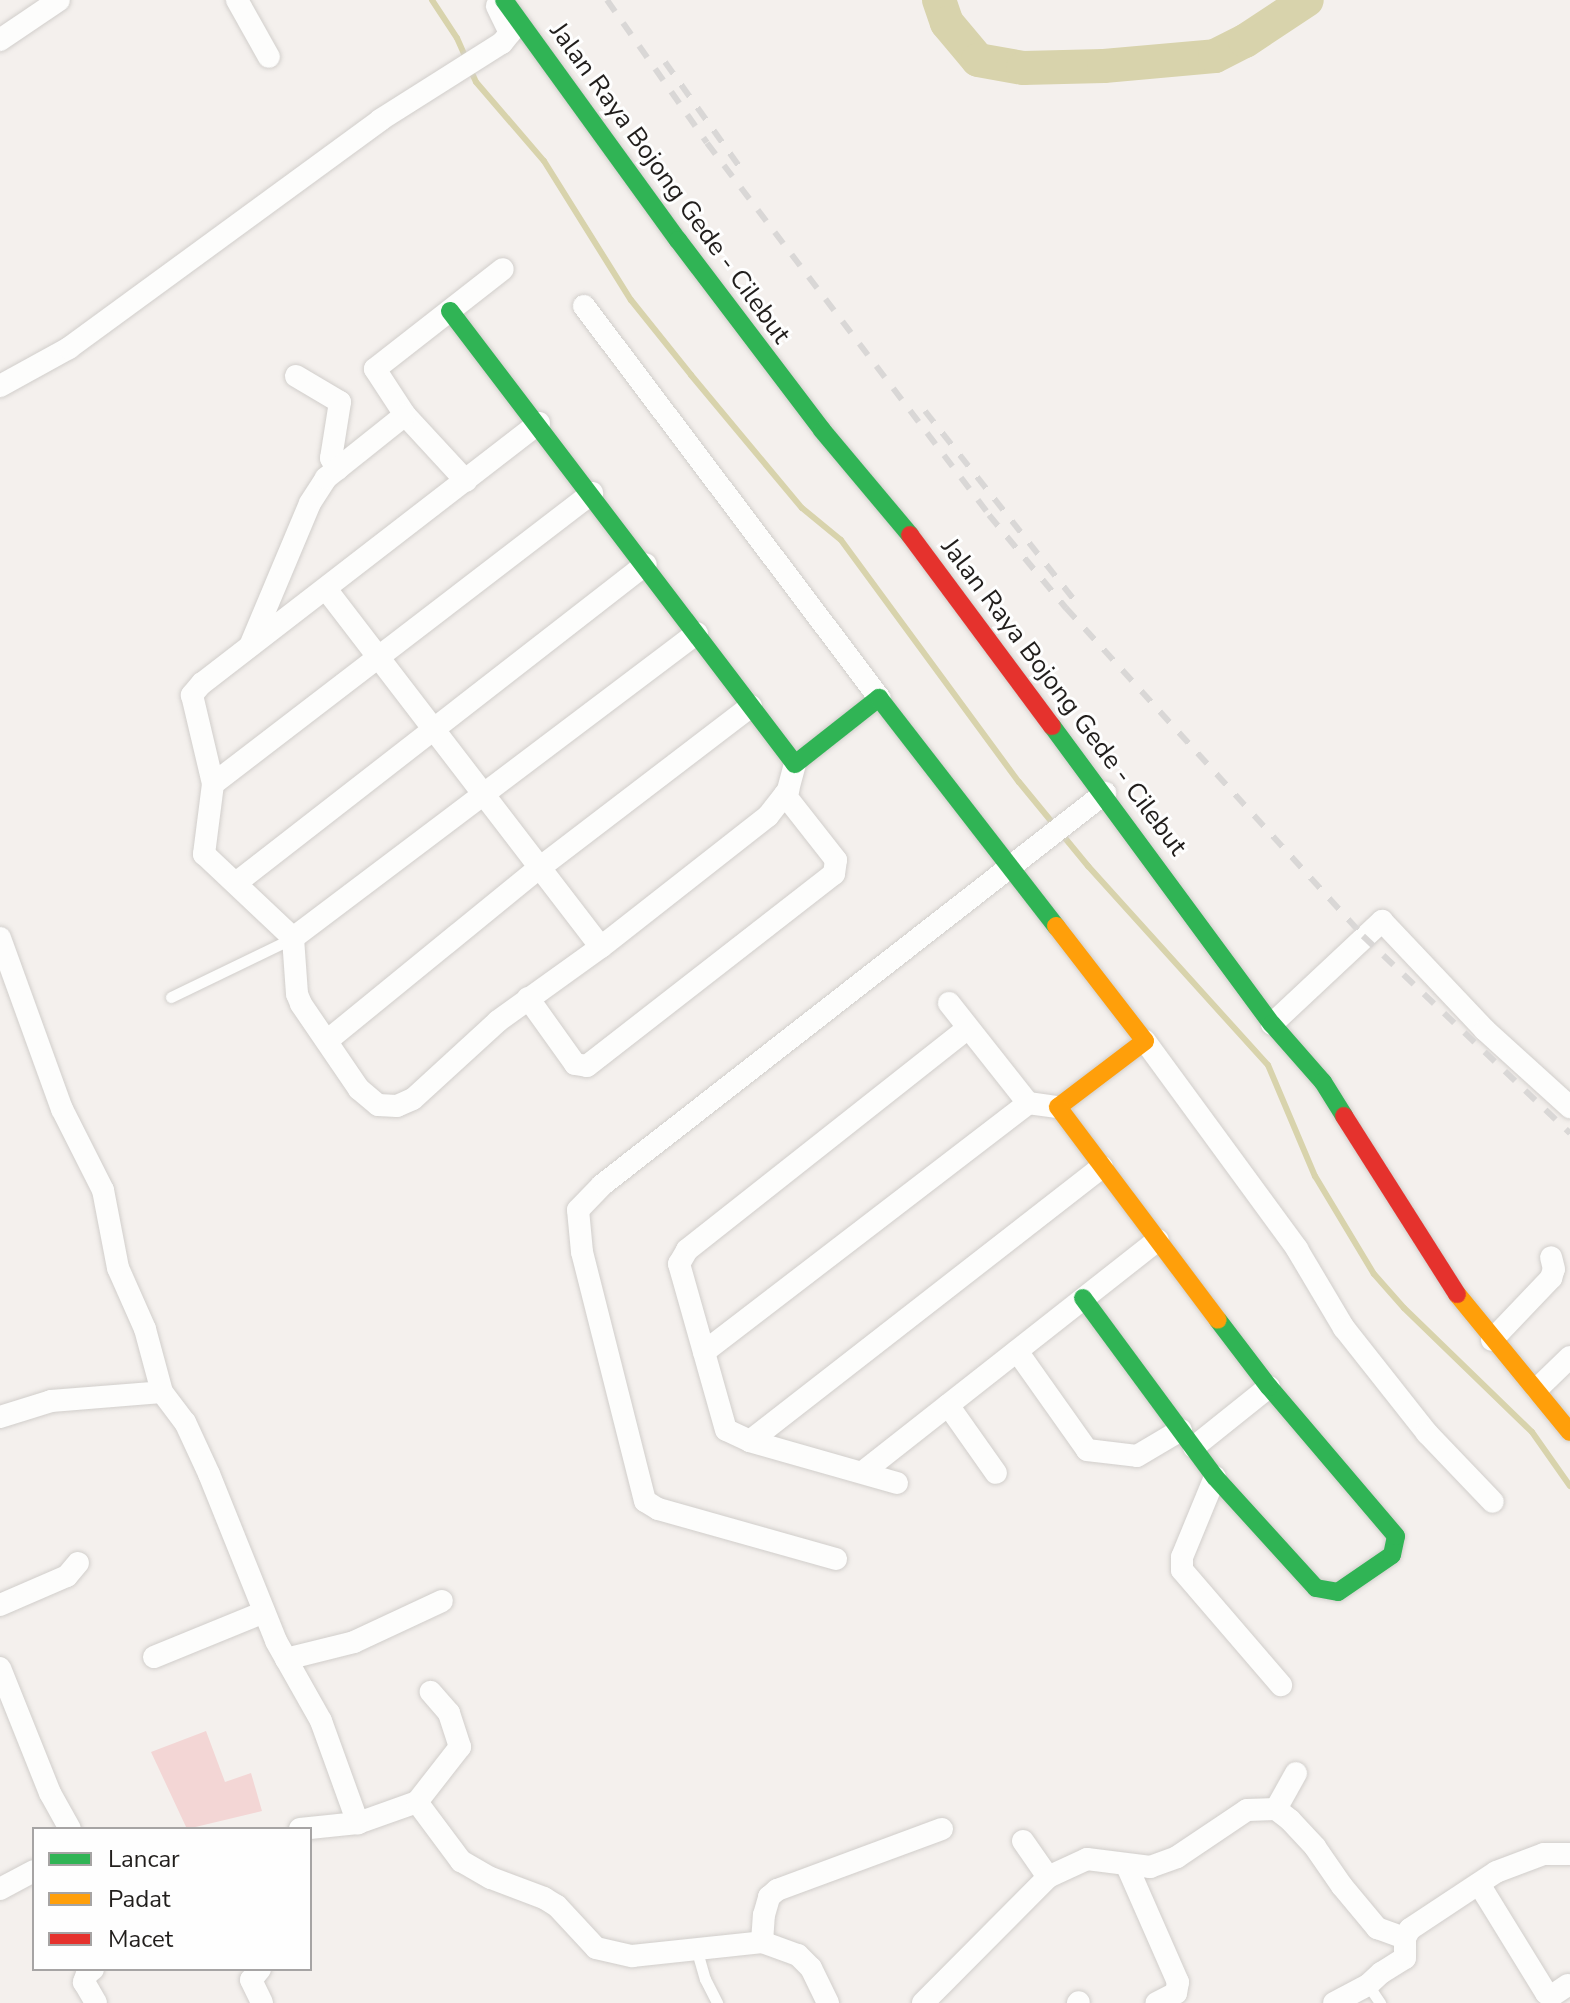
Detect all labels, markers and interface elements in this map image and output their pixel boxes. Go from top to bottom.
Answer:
street label: Jalan Raya Bojong Gede - Cilebut [543,17,797,349]
street label: Jalan Raya Bojong Gede - Cilebut [935,532,1193,862]
legend [32,1827,312,1971]
text: Lancar [108,1843,180,1875]
text: Padat [108,1883,170,1915]
text: Macet [108,1923,173,1955]

